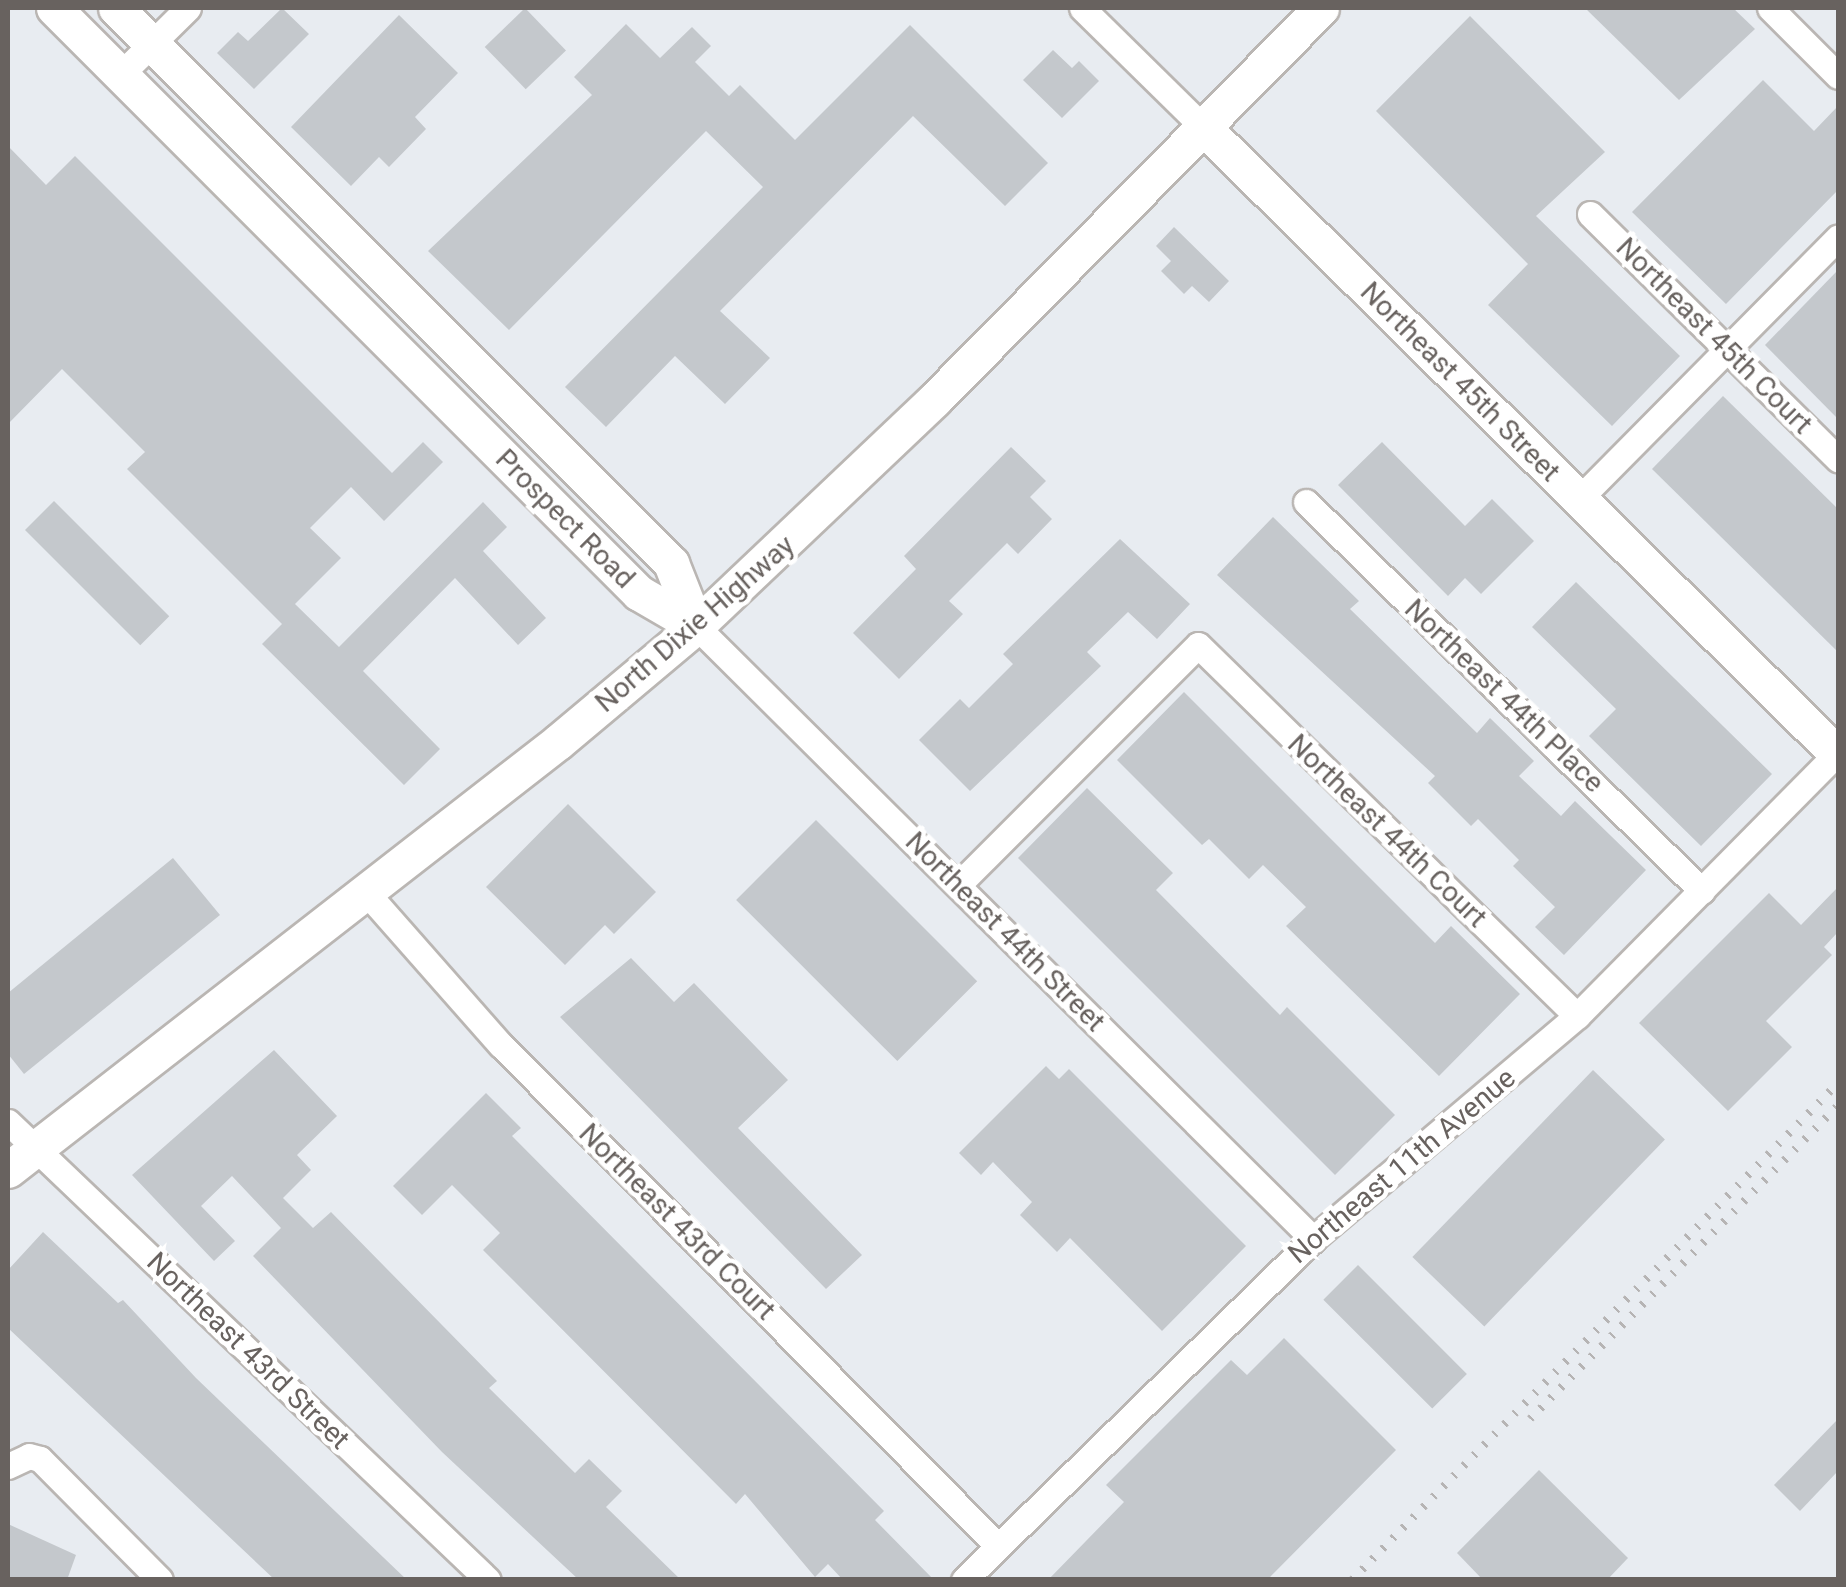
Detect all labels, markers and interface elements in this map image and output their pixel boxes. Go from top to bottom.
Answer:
street label: Northeast 45th Court [1609,231,1819,441]
street label: Northeast 45th Street [1353,275,1567,489]
street label: Prospect Road [488,442,642,596]
street label: North Dixie Highway [589,528,801,720]
street label: Northeast 44th Place [1398,592,1610,800]
street label: Northeast 44th Court [1281,727,1493,935]
street label: Northeast 44th Street [898,825,1112,1039]
street label: Northeast 11th Avenue [1282,1061,1522,1271]
street label: Northeast 43rd Court [572,1117,782,1327]
street label: Northeast 43rd Street [140,1246,356,1456]

